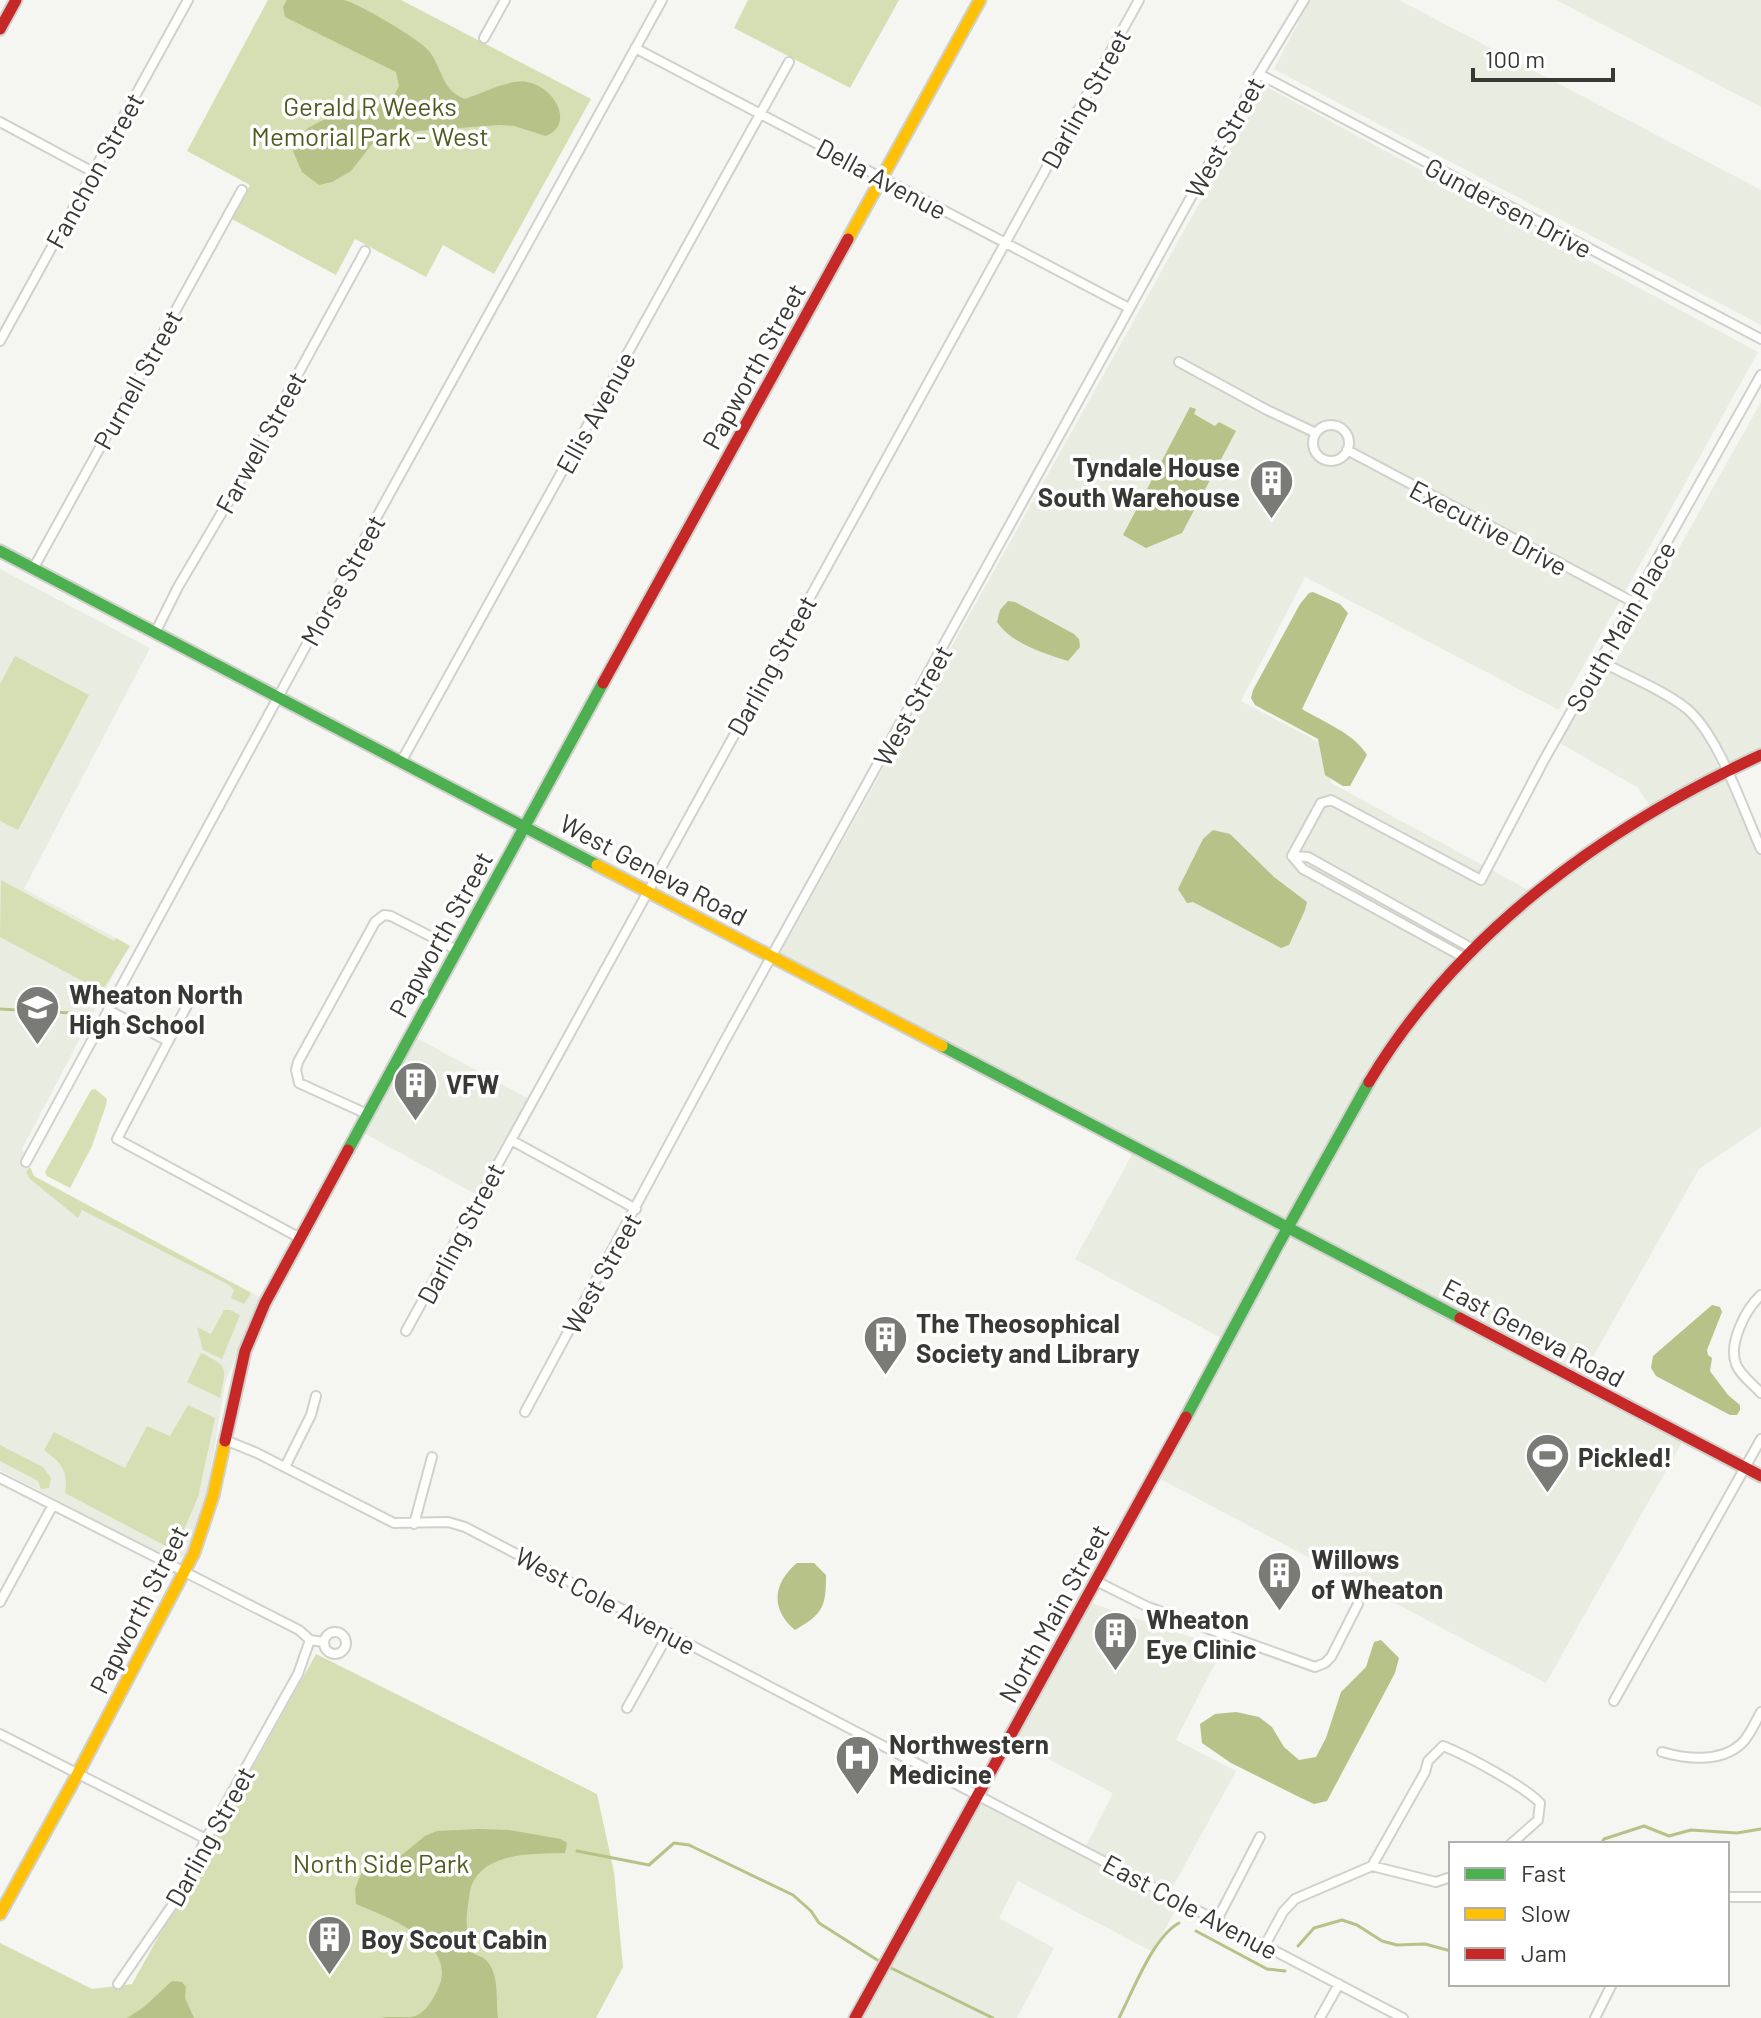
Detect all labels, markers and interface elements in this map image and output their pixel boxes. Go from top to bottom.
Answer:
street label: Darling Street [1034,23,1136,173]
scale bar [1473,32,1613,82]
text: 100 m [1485,44,1545,73]
street label: West Street [1178,71,1270,203]
street label: Fanchon Street [39,87,149,253]
park label: Gerald R Weeks Memorial Park - West [251,90,489,151]
street label: Della Avenue [812,131,952,225]
street label: Gundersen Drive [1420,150,1598,264]
street label: Papworth Street [695,278,811,454]
street label: Purnell Street [86,304,188,454]
street label: Ellis Avenue [549,346,641,478]
street label: Farwell Street [208,366,312,518]
place label: Tyndale House South Warehouse [1038,451,1240,512]
building icon: Tyndale House South Warehouse [1247,457,1295,520]
street label: Executive Drive [1405,472,1573,582]
street label: Morse Street [293,509,391,651]
street label: South Main Place [1559,535,1681,717]
street label: Darling Street [720,590,822,740]
street label: West Street [866,639,958,771]
street label: West Geneva Road [555,807,753,931]
street label: Papworth Street [382,846,498,1022]
place label: Wheaton North High School [69,978,243,1039]
school or university icon: Wheaton North High School [14,984,62,1047]
building icon: VFW [391,1059,439,1122]
place label: VFW [446,1068,500,1099]
street label: Darling Street [410,1157,510,1309]
street label: West Street [555,1207,647,1339]
street label: East Geneva Road [1438,1271,1630,1393]
place label: The Theosophical Society and Library [916,1307,1140,1368]
building icon: The Theosophical Society and Library [861,1313,909,1376]
sports icon: Pickled! [1523,1432,1571,1495]
place label: Pickled! [1578,1441,1672,1472]
street label: North Main Street [991,1518,1115,1708]
street label: Papworth Street [82,1520,194,1698]
street label: West Cole Avenue [510,1539,702,1661]
place label: Willows of Wheaton [1311,1543,1443,1604]
building icon: Willows of Wheaton [1256,1549,1304,1612]
place label: Wheaton Eye Clinic [1146,1603,1256,1664]
building icon: Wheaton Eye Clinic [1091,1609,1139,1672]
place label: Northwestern Medicine [889,1728,1049,1789]
hospital icon: Northwestern Medicine [834,1734,882,1797]
street label: Darling Street [158,1761,260,1911]
legend [1449,1842,1729,1986]
park label: North Side Park [293,1847,469,1878]
street label: East Cole Avenue [1098,1847,1284,1965]
text: Fast [1521,1858,1566,1887]
text: Slow [1521,1898,1570,1927]
building icon: Boy Scout Cabin [306,1914,354,1977]
place label: Boy Scout Cabin [361,1923,547,1954]
text: Jam [1521,1938,1567,1967]

